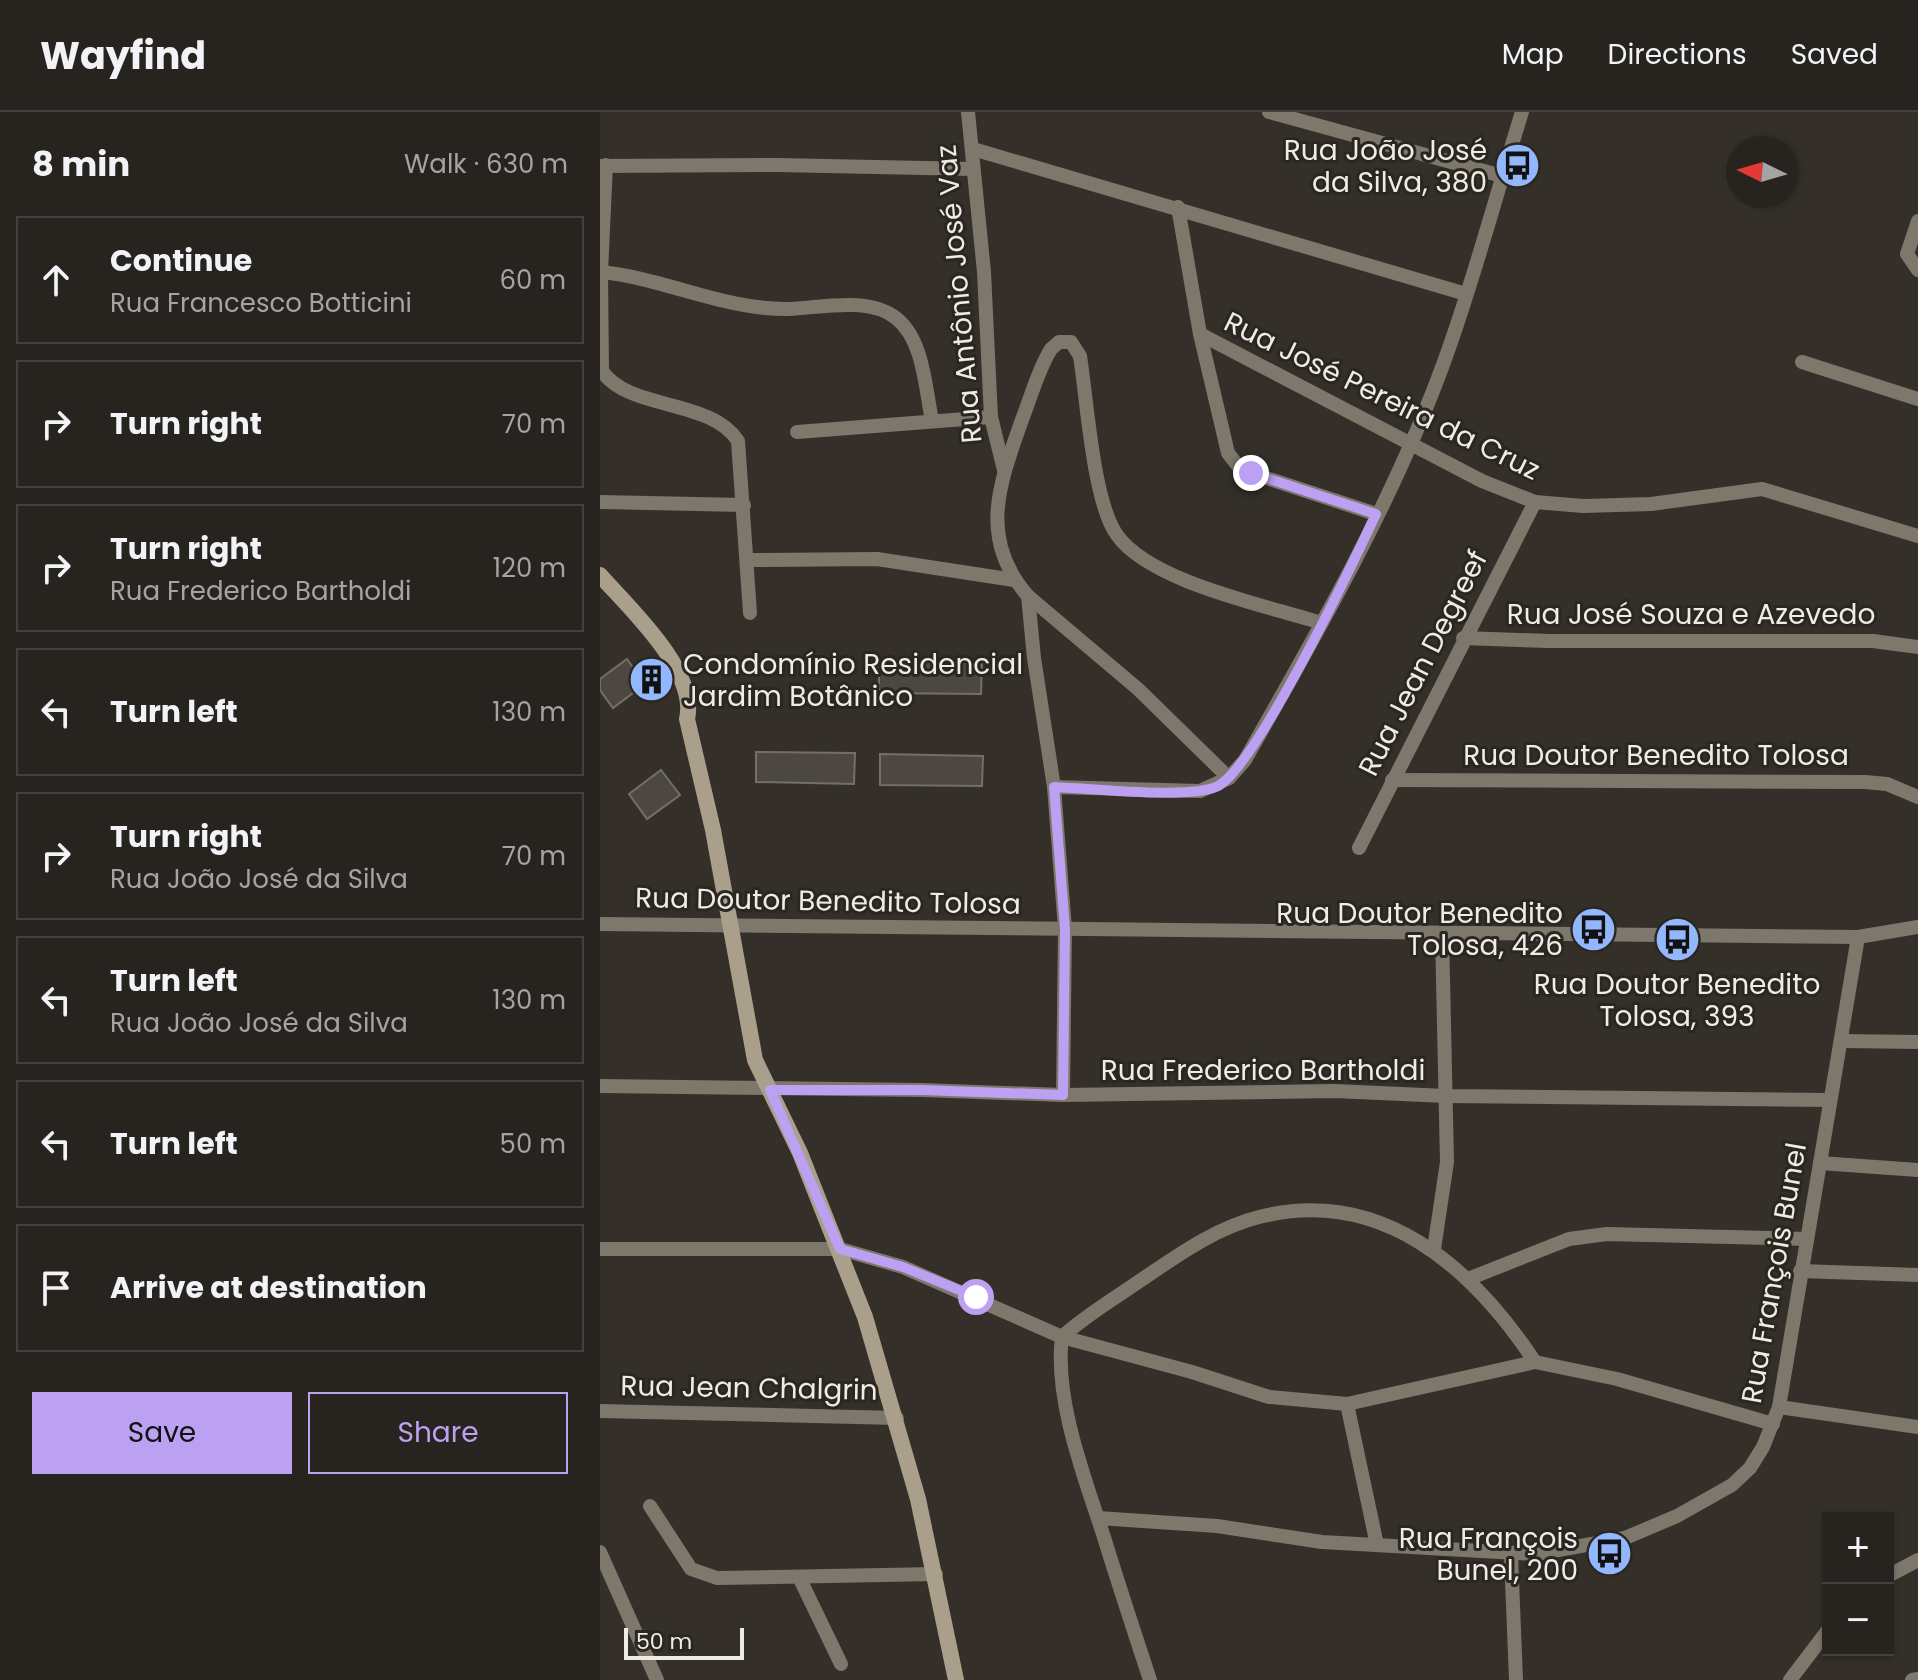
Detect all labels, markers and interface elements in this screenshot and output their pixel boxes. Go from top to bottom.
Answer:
text: Wayfind [40,29,206,82]
text: Map [1502,35,1564,74]
text: Directions [1608,35,1747,74]
text: Saved [1791,35,1878,74]
place label: Rua João José da Silva, 380 [1284,131,1487,202]
north arrow [1726,136,1798,208]
text: 8 min [32,140,130,188]
bus stop icon: Rua João José da Silva, 380 [1494,142,1542,190]
street label: Rua Antônio José Vaz [927,143,991,445]
text: Walk · 630 m [404,146,568,182]
text: Continue [110,239,252,282]
icon: ahead [34,258,78,302]
text: 60 m [499,262,566,298]
text: Rua Francesco Botticini [110,285,412,321]
street label: Rua José Pereira da Cruz [1218,302,1546,490]
icon: right [34,402,78,446]
text: Turn right [110,402,262,445]
text: 70 m [502,406,566,442]
route end [1233,455,1269,491]
text: Turn right [110,527,262,570]
street label: Rua Jean Degreef [1349,544,1497,782]
icon: right [34,546,78,590]
text: 120 m [493,550,566,586]
text: Rua Frederico Bartholdi [110,573,411,609]
street label: Rua José Souza e Azevedo [1507,595,1875,634]
place label: Condomínio Residencial Jardim Botânico [683,645,1023,716]
building icon: Condomínio Residencial Jardim Botânico [628,656,676,704]
icon: left [34,690,78,734]
text: Turn left [110,690,238,733]
text: 130 m [492,694,566,730]
street label: Rua Doutor Benedito Tolosa [1463,736,1849,775]
text: Turn right [110,815,262,858]
icon: right [34,834,78,878]
text: 70 m [502,838,566,874]
text: Rua João José da Silva [110,861,408,897]
street label: Rua Doutor Benedito Tolosa [635,878,1021,924]
place label: Rua Doutor Benedito Tolosa, 426 [1276,894,1563,965]
bus stop icon: Rua Doutor Benedito Tolosa, 426 [1570,905,1618,953]
bus stop icon: Rua Doutor Benedito Tolosa, 393 [1653,915,1701,963]
text: Turn left [110,959,238,1002]
place label: Rua Doutor Benedito Tolosa, 393 [1534,965,1820,1036]
icon: left [34,978,78,1022]
text: 130 m [492,982,566,1018]
text: Rua João José da Silva [110,1005,408,1041]
street label: Rua Frederico Bartholdi [1101,1051,1425,1090]
icon: left [34,1122,78,1166]
text: Turn left [110,1122,238,1165]
text: 50 m [500,1126,566,1162]
street label: Rua François Bunel [1732,1140,1816,1406]
icon: arrive [34,1266,78,1310]
text: Arrive at destination [110,1266,427,1309]
route start [958,1279,994,1315]
street label: Rua Jean Chalgrin [620,1366,878,1410]
button: Save [32,1392,292,1474]
button: Share [308,1392,568,1474]
map controls [1822,1512,1894,1656]
button: + [1822,1512,1894,1584]
place label: Rua François Bunel, 200 [1399,1519,1578,1590]
bus stop icon: Rua François Bunel, 200 [1585,1530,1633,1578]
button: − [1822,1584,1894,1656]
scale bar [624,1624,744,1660]
text: 50 m [636,1626,692,1657]

